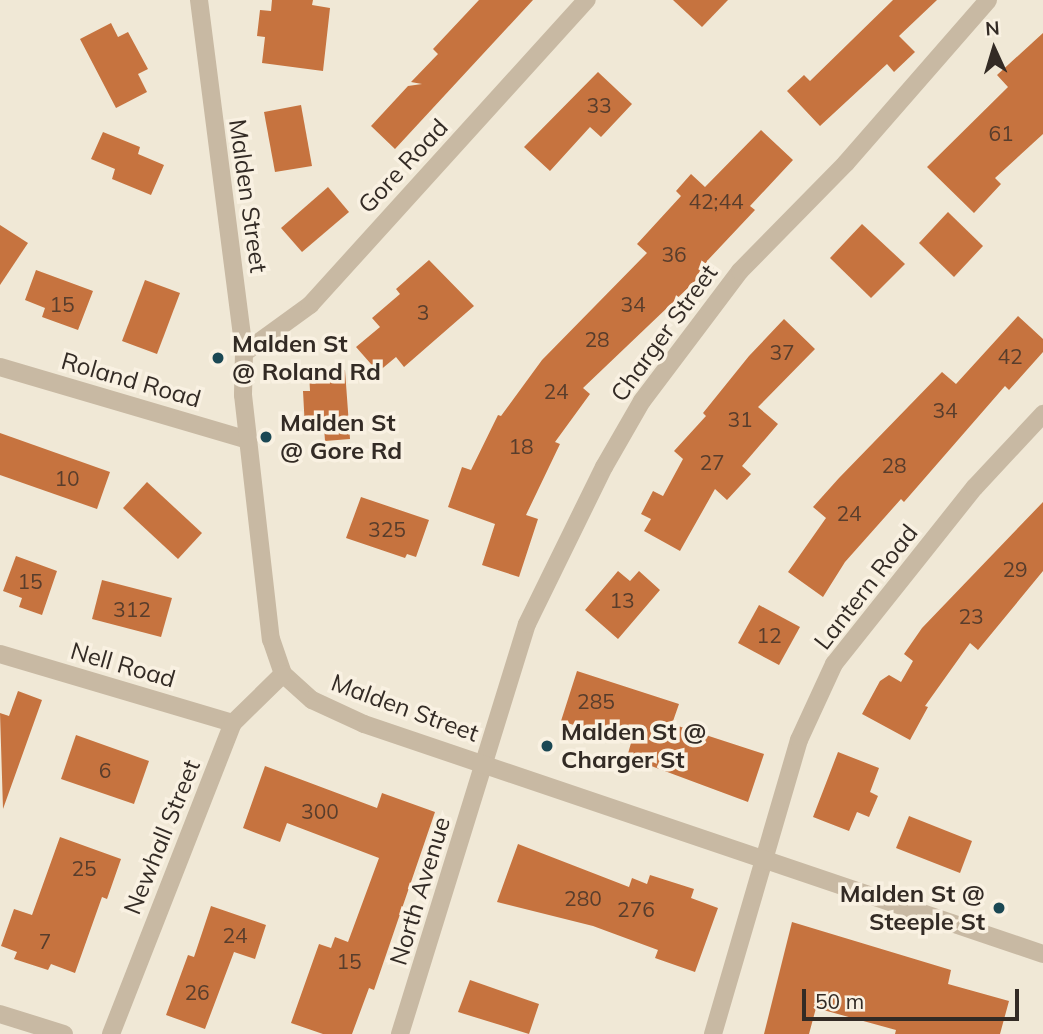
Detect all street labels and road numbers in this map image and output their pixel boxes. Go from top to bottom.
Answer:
street label: Gore Road [352,113,454,219]
street label: Malden Street [223,117,273,275]
street label: Charger Street [605,259,723,407]
street label: Roland Road [58,346,204,414]
street label: Lantern Road [808,519,924,655]
street label: Nell Road [67,636,179,694]
street label: Malden Street [327,668,483,748]
street label: Newhall Street [118,755,206,919]
street label: North Avenue [384,813,456,969]

